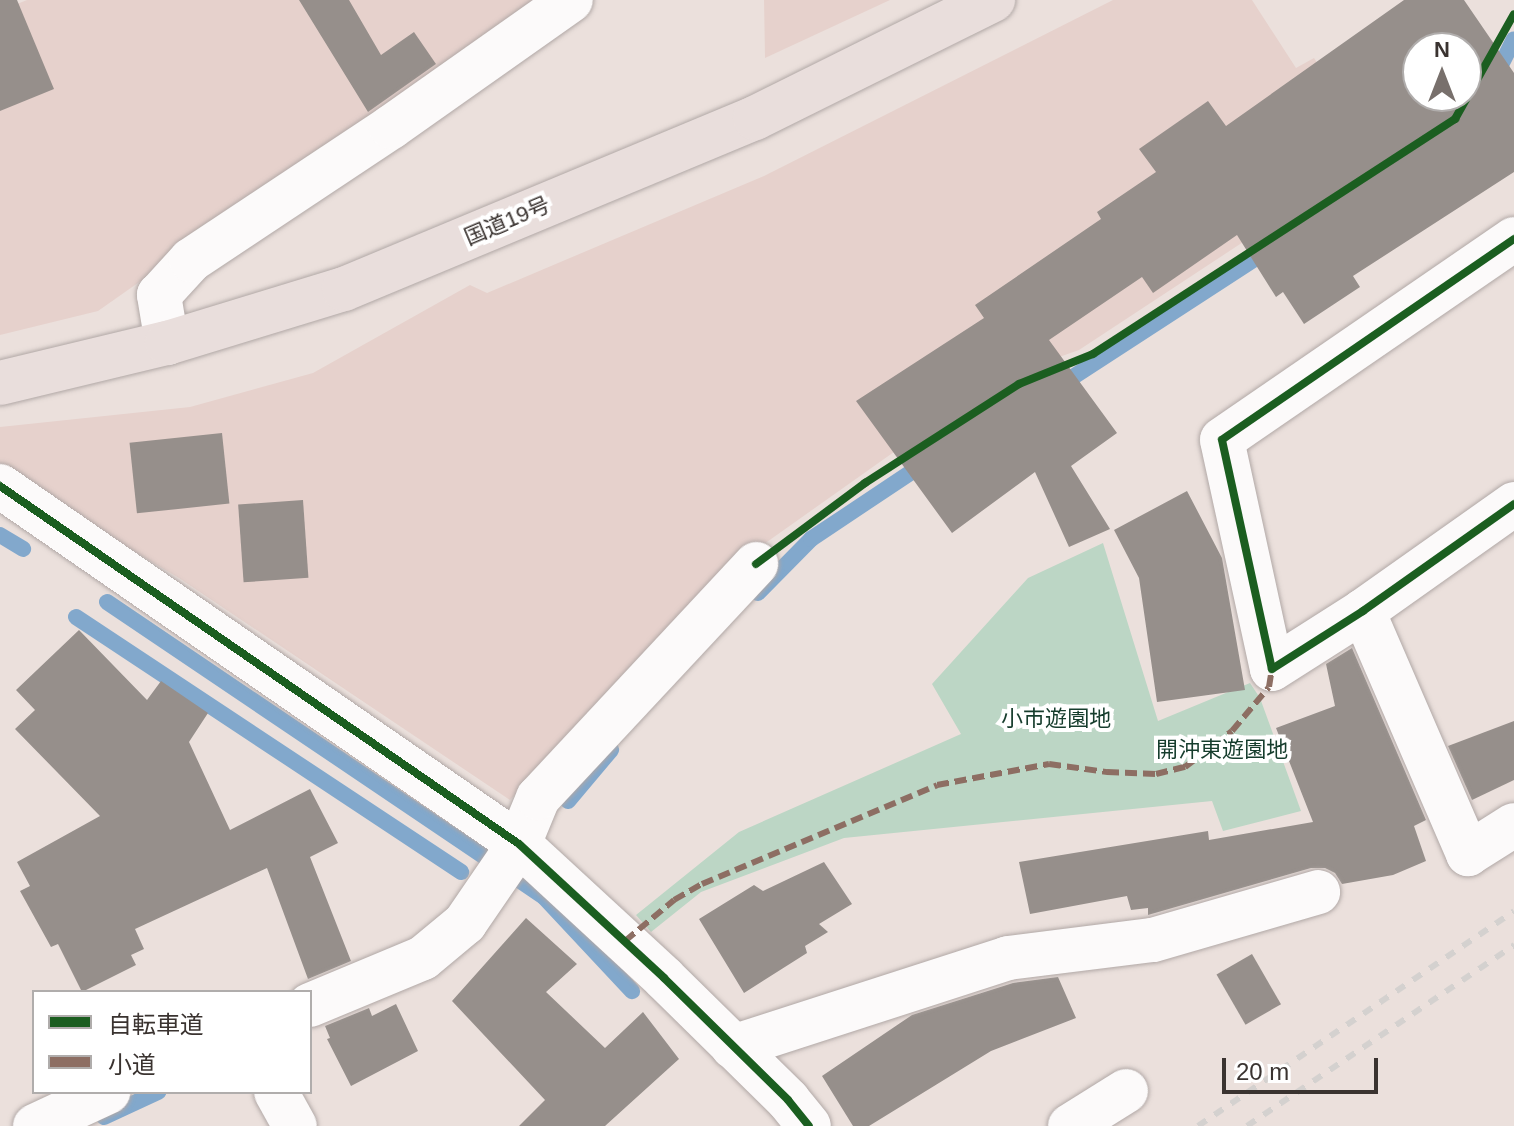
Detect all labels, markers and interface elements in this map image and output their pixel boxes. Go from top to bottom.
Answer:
north arrow [1402,32,1482,112]
text: N [1434,37,1450,62]
street label: 国道19号 [460,191,554,251]
park label: 小市遊園地 [1001,706,1111,732]
park label: 開沖東遊園地 [1156,737,1288,763]
legend [32,990,312,1094]
text: 自転車道 [108,1011,204,1038]
scale bar [1226,1042,1382,1092]
text: 小道 [108,1051,156,1078]
text: 20 m [1236,1058,1289,1085]

